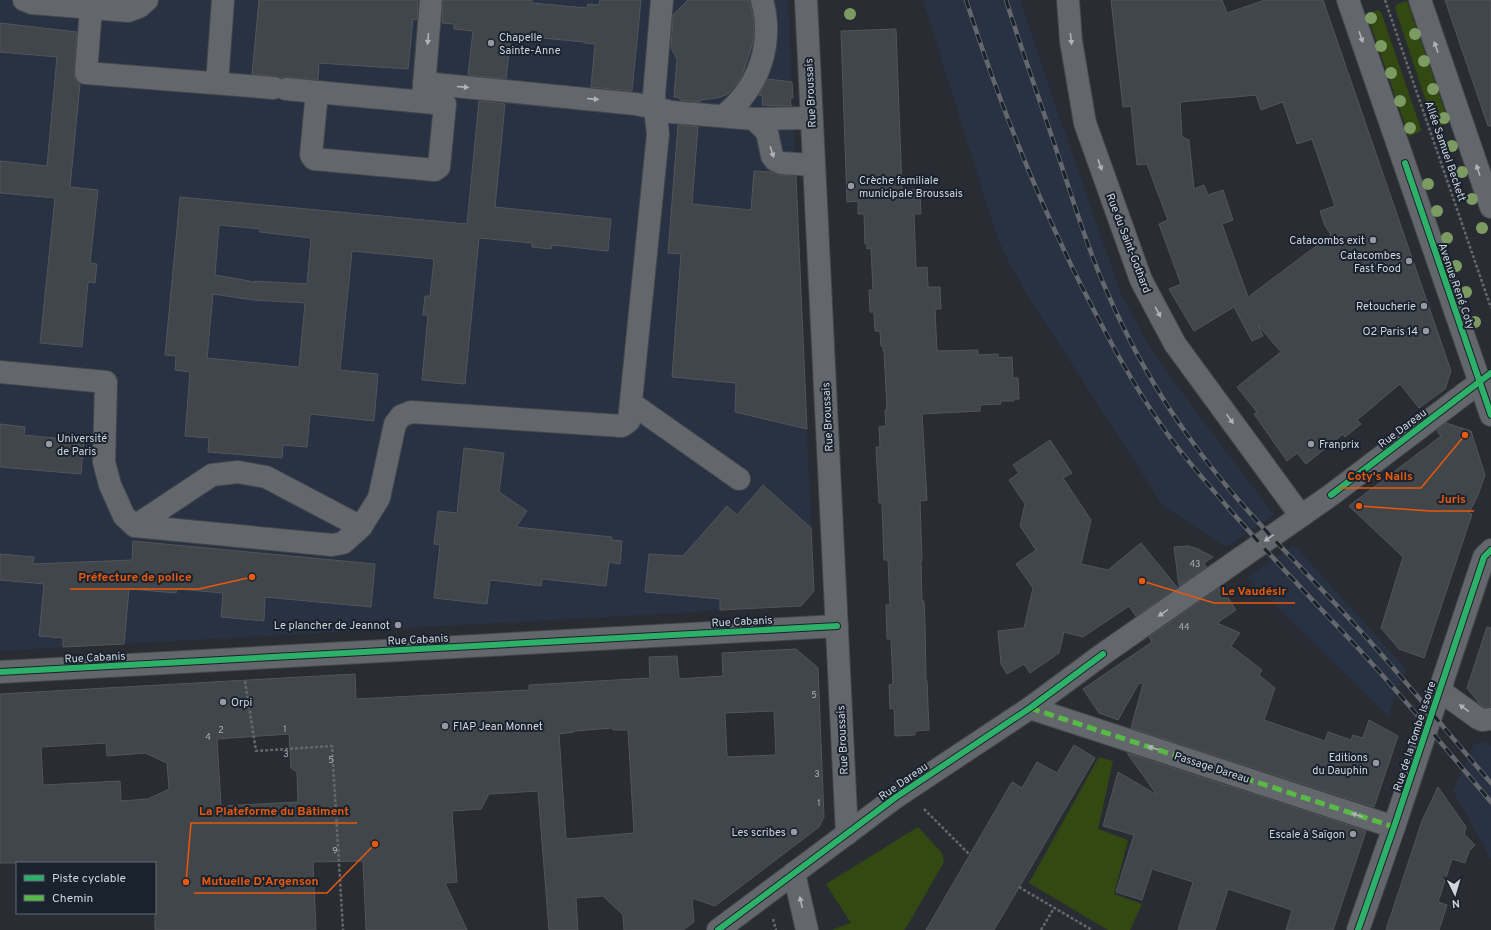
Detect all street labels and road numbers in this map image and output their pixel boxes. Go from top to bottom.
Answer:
street label: Rue Broussais [802,58,820,128]
street label: Allée Samuel Beckett [1421,99,1469,203]
street label: Rue du Saint-Gothard [1103,191,1154,295]
street label: Avenue René Coty [1435,241,1477,331]
street label: Rue Broussais [819,382,837,452]
street label: Rue Dareau [1376,406,1430,452]
street label: Rue Cabanis [711,613,773,631]
street label: Rue Cabanis [387,631,449,649]
street label: Rue Cabanis [64,649,126,667]
street label: Rue de la Tombe Issoire [1391,679,1439,793]
street label: Rue Broussais [834,705,852,775]
street label: Passage Dareau [1172,749,1251,787]
street label: Rue Dareau [876,760,931,804]

